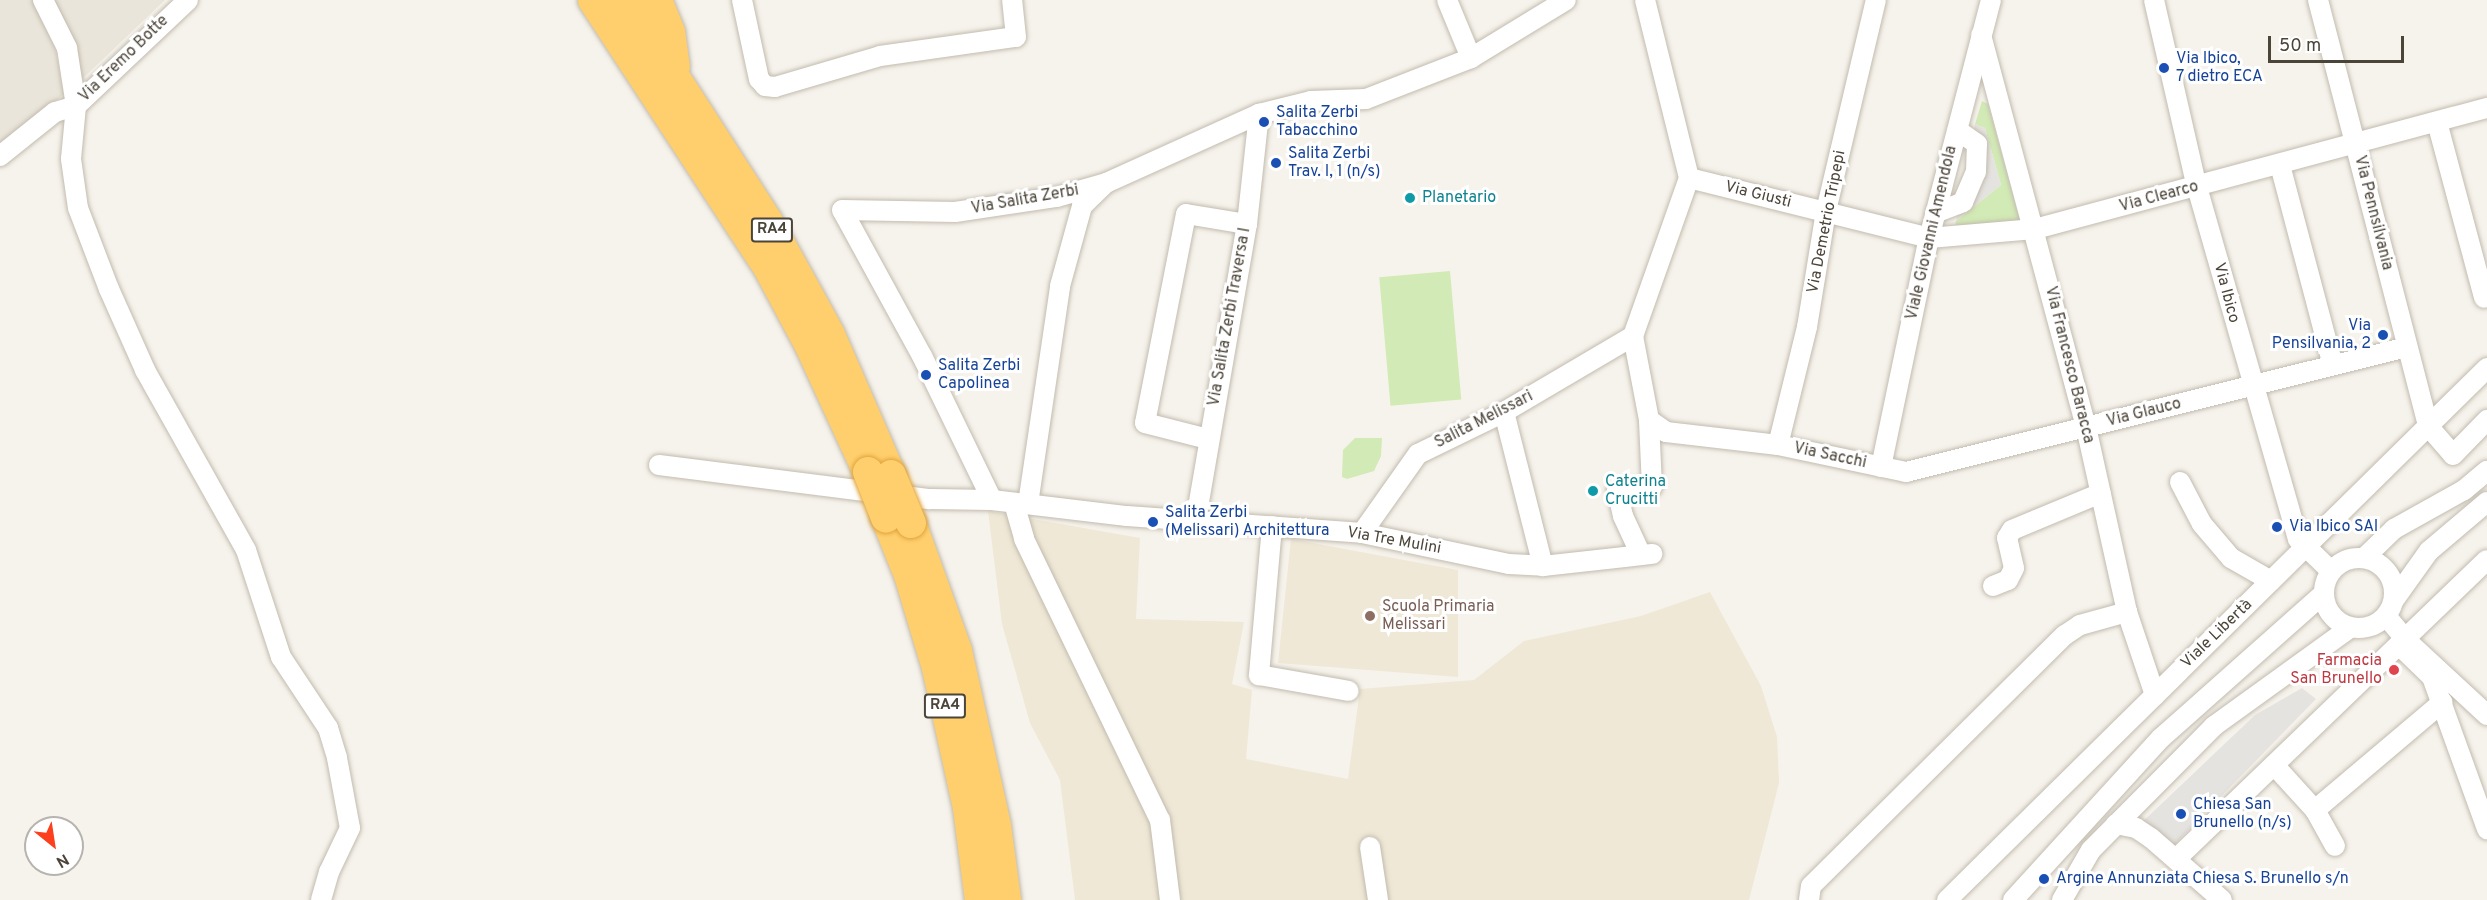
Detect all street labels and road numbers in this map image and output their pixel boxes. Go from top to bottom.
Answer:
street label: Via Eremo Botte [75,11,173,107]
street label: Viale Giovanni Amendola [1902,144,1962,322]
street label: Via Demetrio Tripepi [1804,148,1850,296]
street label: Via Pennsilvania [2349,154,2397,272]
street label: Via Giusti [1723,177,1793,213]
street label: Via Clearco [2117,177,2201,217]
street label: Via Salita Zerbi [970,181,1080,219]
road number: RA4 [750,218,794,242]
street label: Via Salita Zerbi Traversa I [1205,226,1255,408]
street label: Via Ibico [2209,261,2243,325]
street label: Via Francesco Baracca [2040,284,2098,446]
street label: Salita Melissari [1432,387,1536,453]
street label: Via Glauco [2105,394,2183,432]
street label: Via Sacchi [1792,439,1868,473]
street label: Via Tre Mulini [1345,523,1443,559]
street label: Viale Libertà [2178,595,2256,673]
road number: RA4 [922,694,968,718]

